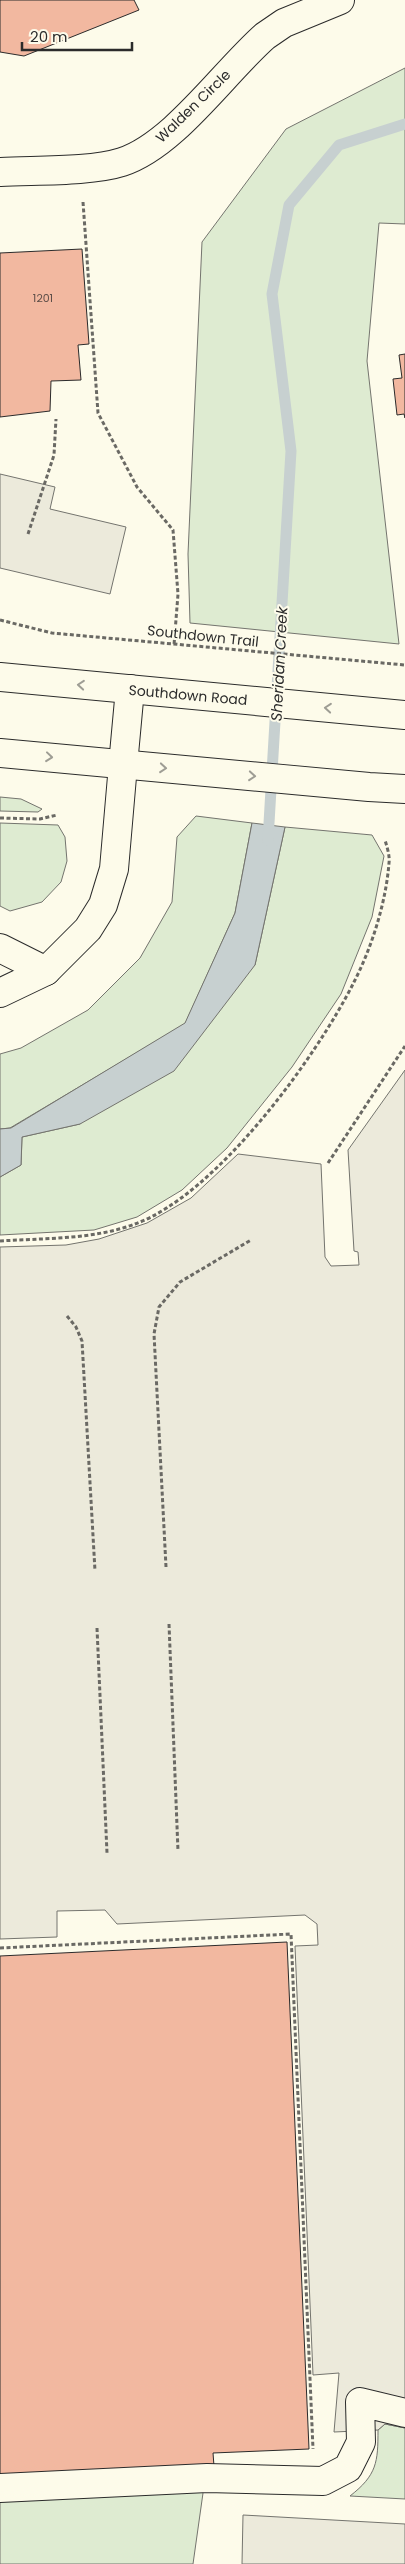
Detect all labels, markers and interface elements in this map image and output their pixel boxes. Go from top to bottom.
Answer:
scale bar [22,20,132,52]
text: 20 m [30,26,68,47]
street label: Walden Circle [151,65,235,147]
house number: 1201 [33,290,53,306]
water label: Sheridan Creek [266,605,293,722]
street label: Southdown Trail [146,620,260,652]
one-way arrow [77,680,85,691]
street label: Southdown Road [128,680,248,710]
one-way arrow [324,703,332,714]
one-way arrow [45,751,53,762]
one-way arrow [160,762,168,773]
one-way arrow [248,771,256,782]

